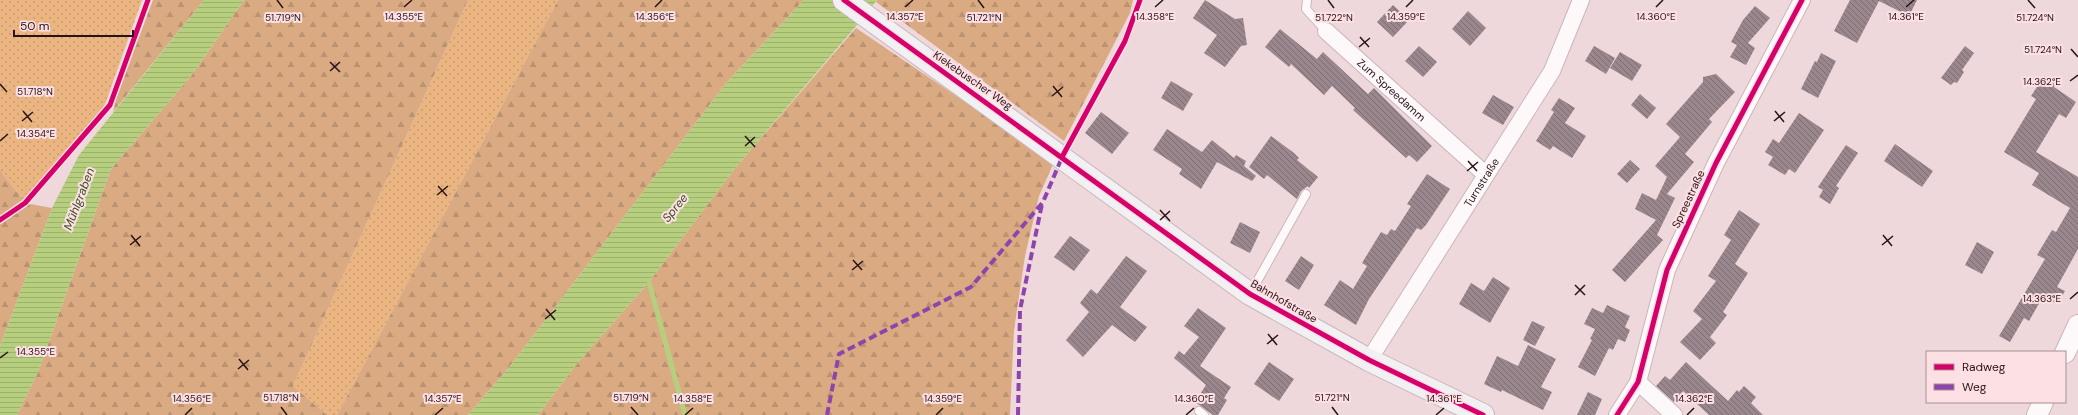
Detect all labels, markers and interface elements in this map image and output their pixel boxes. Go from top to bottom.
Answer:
text: 14.355°E [385,10,424,23]
text: 14.356°E [636,10,675,23]
text: 14.357°E [886,10,924,23]
text: 14.358°E [1136,10,1175,23]
text: 14.359°E [1387,10,1425,23]
text: 14.360°E [1636,10,1676,23]
text: 14.361°E [1888,10,1924,23]
text: 51.719°N [265,11,301,24]
text: 51.721°N [966,11,1002,24]
text: 51.722°N [1315,11,1353,24]
text: 51.724°N [2016,11,2054,24]
scale bar [14,12,133,38]
text: 50 m [20,18,49,34]
text: 51.724°N [2024,43,2062,56]
street label: Kiekebuscher Weg [931,47,1015,113]
street label: Zum Spreedamm [1354,55,1429,124]
text: 14.362°E [2023,75,2061,88]
text: 51.718°N [17,85,53,98]
text: 14.354°E [17,127,56,140]
street label: Turnstraße [1461,155,1502,210]
water label: Mühlgraben [60,165,98,232]
street label: Spreestraße [1668,168,1708,230]
water label: Spree [659,190,692,226]
street label: Bahnhofstraße [1248,276,1320,326]
text: 14.363°E [2023,292,2062,305]
text: 14.355°E [17,345,56,358]
legend [1926,351,2066,403]
text: Radweg [1962,359,2006,375]
text: Weg [1962,379,1987,395]
text: 51.718°N [263,391,299,404]
text: 51.719°N [613,391,649,404]
text: 51.721°N [1314,391,1350,404]
text: 14.356°E [173,392,212,405]
text: 14.357°E [424,392,462,405]
text: 14.358°E [674,392,713,405]
text: 14.359°E [924,392,962,405]
text: 14.360°E [1174,392,1214,405]
text: 14.361°E [1426,392,1462,405]
text: 14.362°E [1675,392,1713,405]

